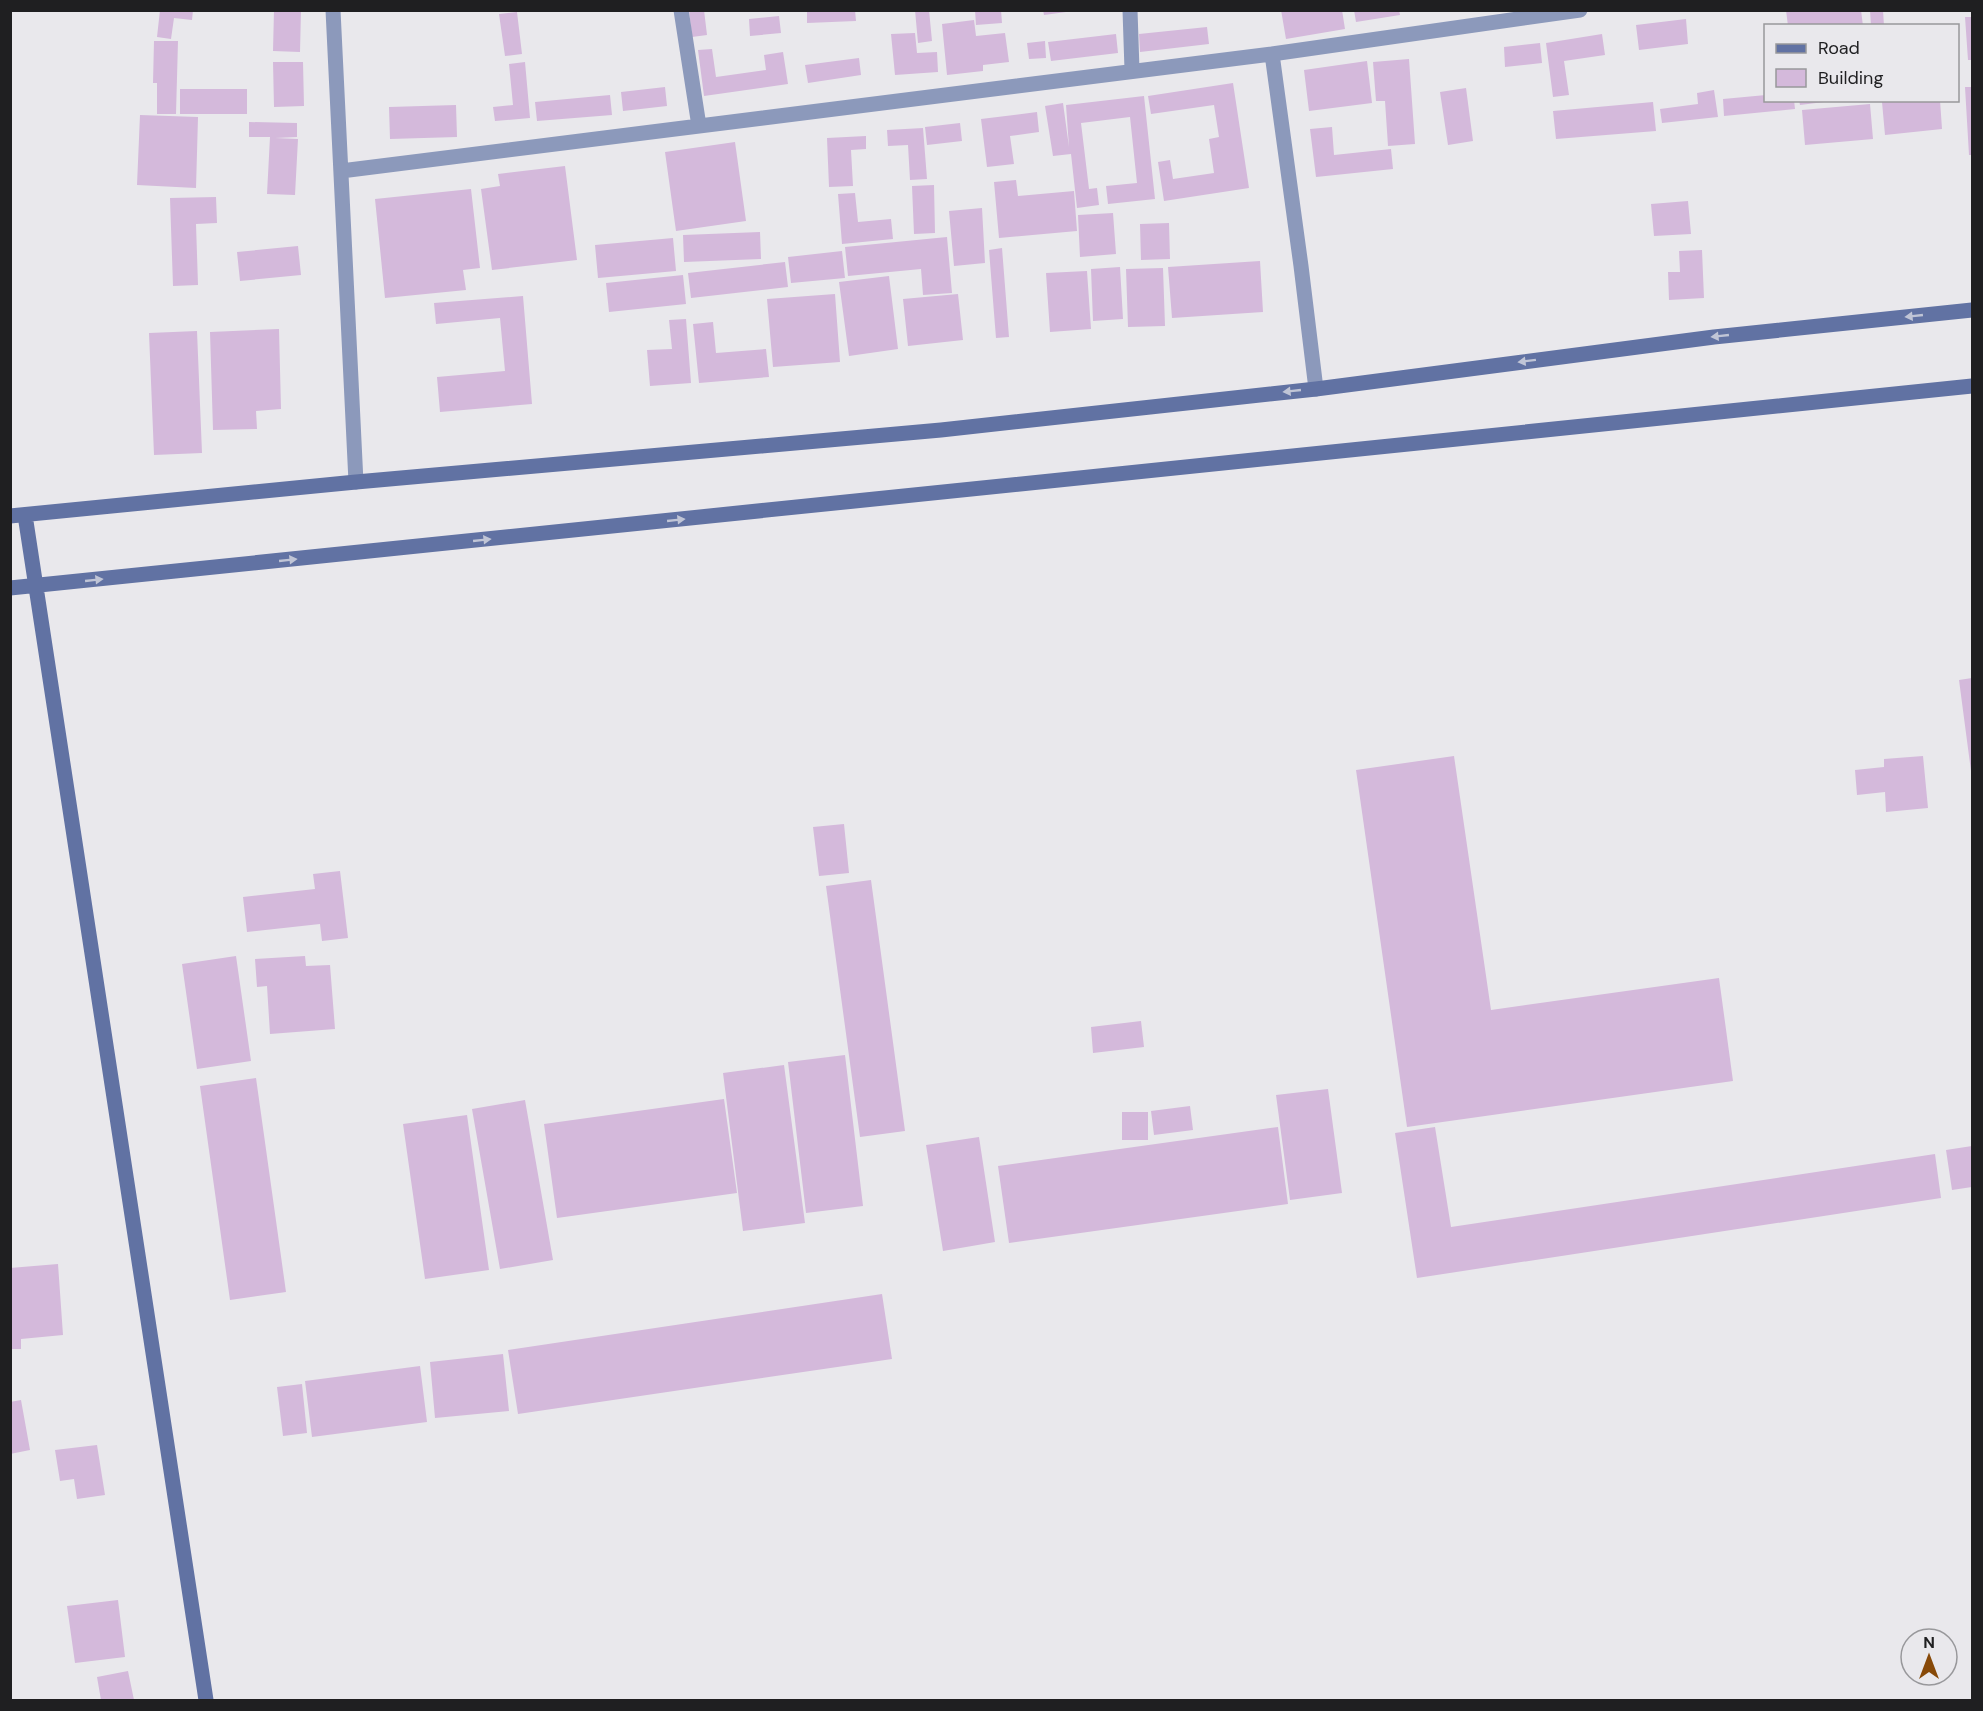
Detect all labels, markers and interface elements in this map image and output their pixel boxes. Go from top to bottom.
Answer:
legend [1764,24,1959,102]
text: Road [1818,36,1860,60]
text: Building [1818,66,1883,90]
one-way arrow [1905,311,1924,321]
one-way arrow [1711,331,1730,341]
one-way arrow [1517,356,1536,366]
one-way arrow [1282,386,1301,396]
one-way arrow [666,515,685,525]
one-way arrow [472,535,491,545]
one-way arrow [278,555,297,565]
one-way arrow [84,575,103,585]
north arrow [1899,1627,1959,1687]
text: N [1923,1632,1935,1653]

